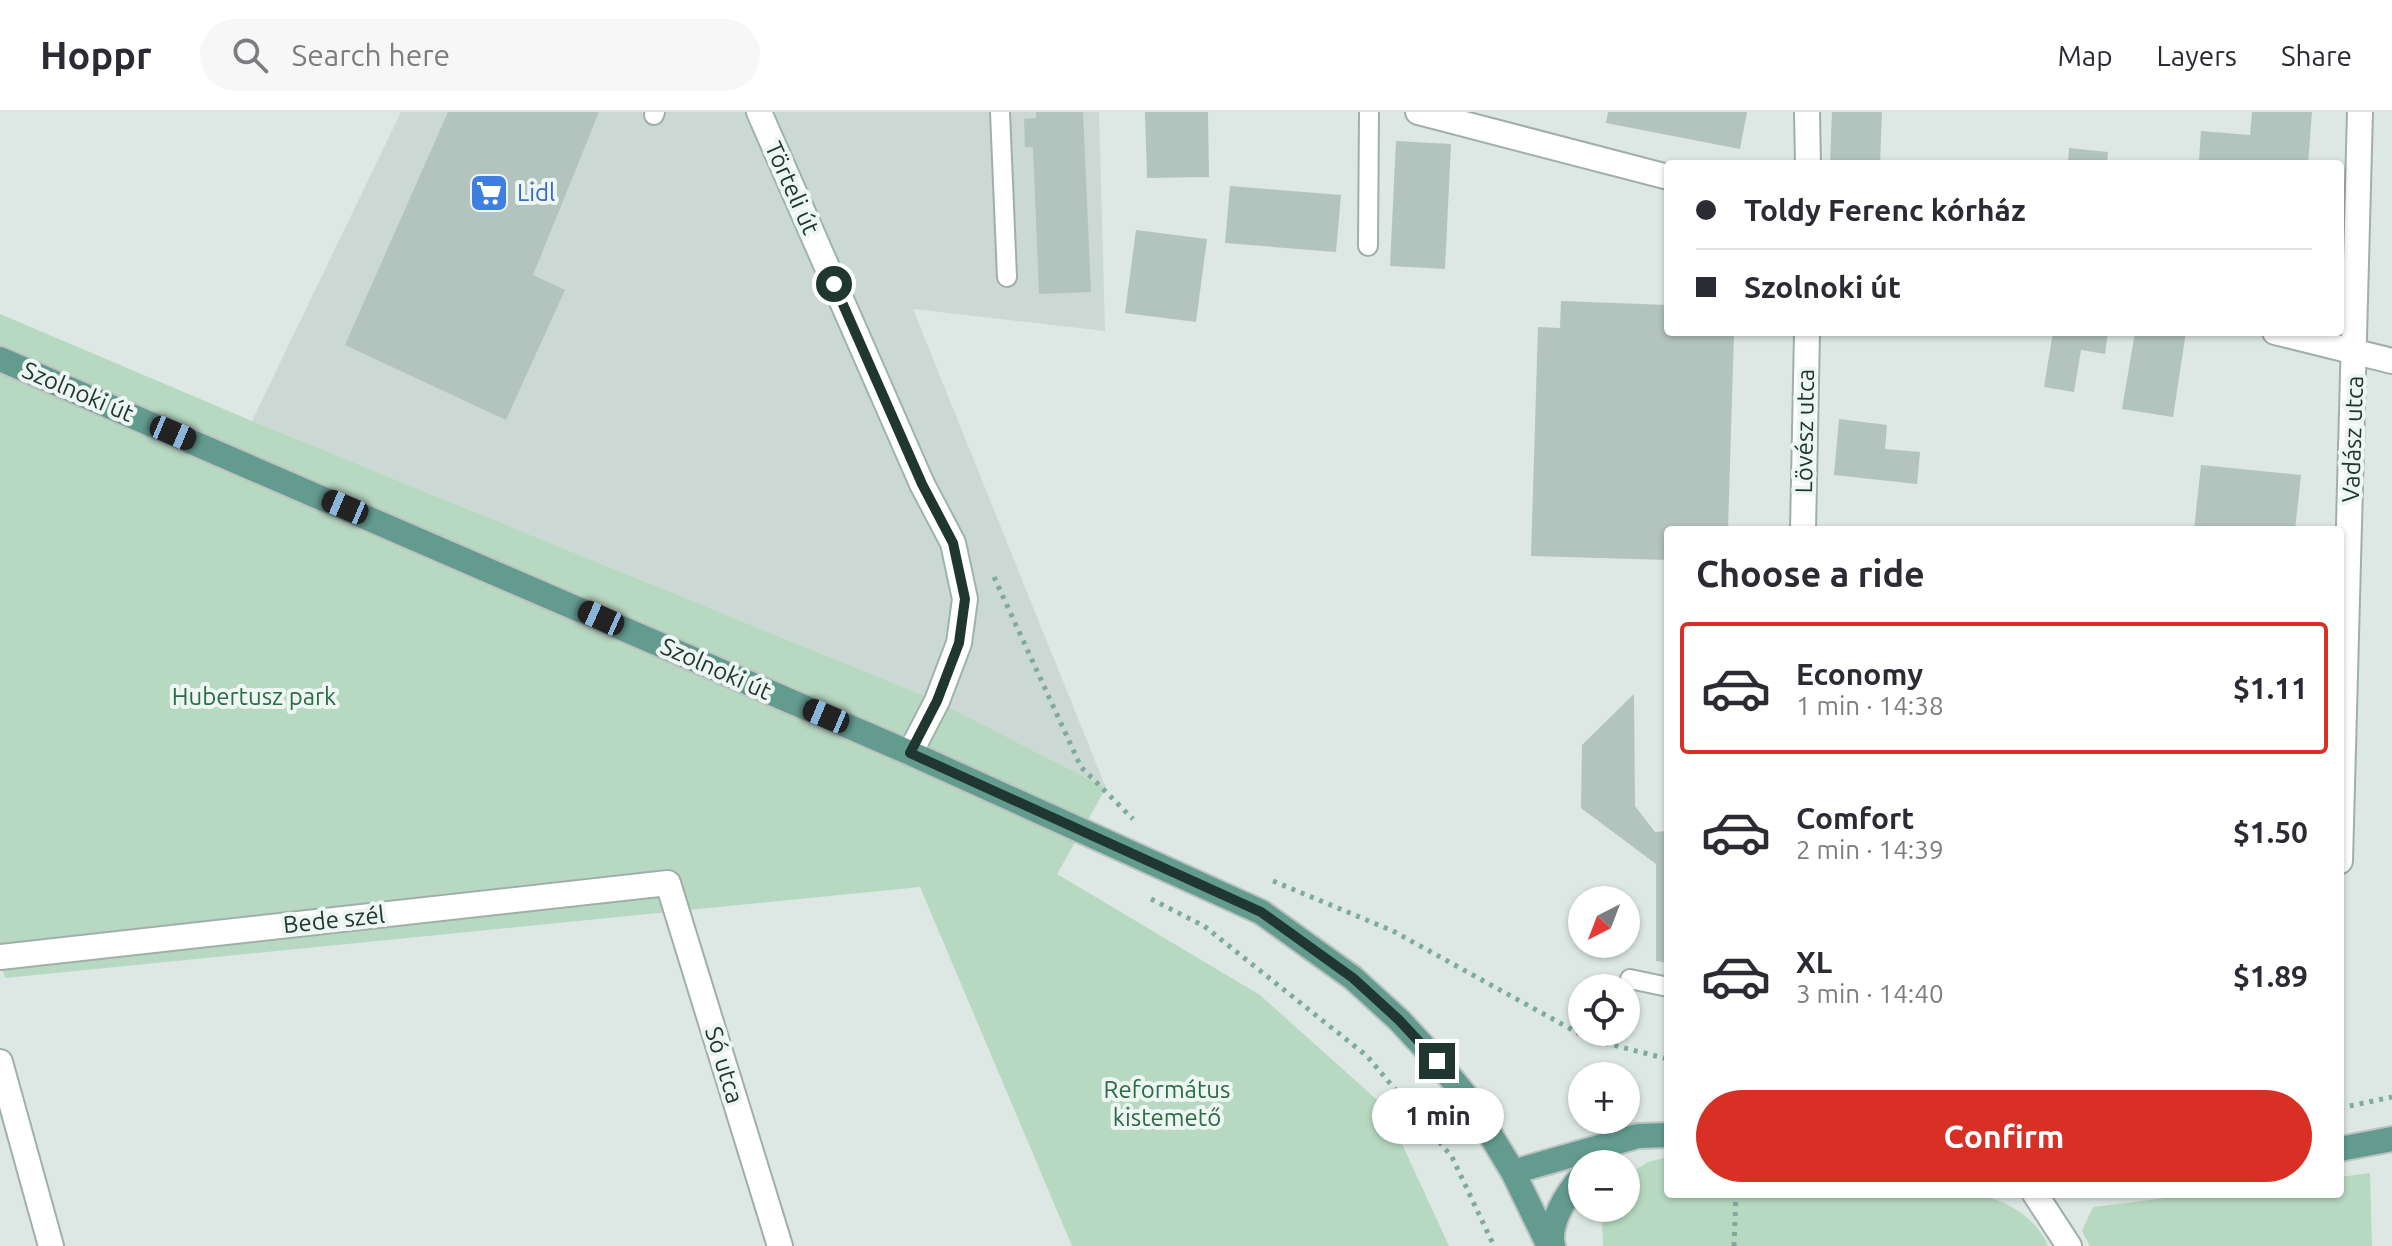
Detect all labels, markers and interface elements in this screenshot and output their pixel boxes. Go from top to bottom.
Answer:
search box [200,19,760,91]
icon: search [228,33,272,77]
text: Hoppr [40,34,152,76]
text: Search here [292,38,450,72]
text: Map [2057,40,2113,71]
text: Layers [2157,40,2237,71]
text: Share [2281,40,2352,71]
street label: Törteli út [760,137,825,239]
supermarket icon: Lidl [468,172,510,214]
place label: Lidl [517,179,555,206]
text: Toldy Ferenc kórház [1744,193,2026,227]
route start [816,266,852,302]
text: Szolnoki út [1744,270,1901,304]
street label: Szolnoki út [19,356,138,427]
street label: Lövész utca [1790,368,1819,493]
street label: Vadász utca [2337,375,2368,503]
car [146,413,200,453]
car [318,487,372,527]
text: Choose a ride [1696,553,1925,594]
car [574,597,628,639]
street label: Szolnoki út [657,632,776,705]
icon: car [1700,652,1772,724]
text: Economy [1796,657,1923,691]
text: $1.11 [2233,671,2308,705]
park label: Hubertusz park [172,683,336,710]
text: 1 min · 14:38 [1796,691,1944,720]
car [799,696,853,736]
icon: car [1700,796,1772,868]
text: Comfort [1796,801,1914,835]
text: $1.50 [2233,815,2308,849]
text: 2 min · 14:39 [1796,835,1944,864]
north arrow [1568,886,1640,958]
map controls [1568,886,1640,1222]
street label: Bede szél [282,901,386,938]
icon: car [1700,940,1772,1012]
text: XL [1796,945,1832,979]
text: $1.89 [2233,959,2308,993]
button: locate [1568,974,1640,1046]
text: 3 min · 14:40 [1796,979,1944,1008]
street label: Só utca [700,1023,749,1106]
route end [1419,1043,1455,1079]
button: + [1568,1062,1640,1134]
park label: Református kistemető [1103,1076,1231,1131]
callout: 1 min [1371,1089,1503,1145]
button: Confirm [1696,1090,2312,1182]
text: 1 min [1405,1101,1471,1130]
button: − [1568,1150,1640,1222]

